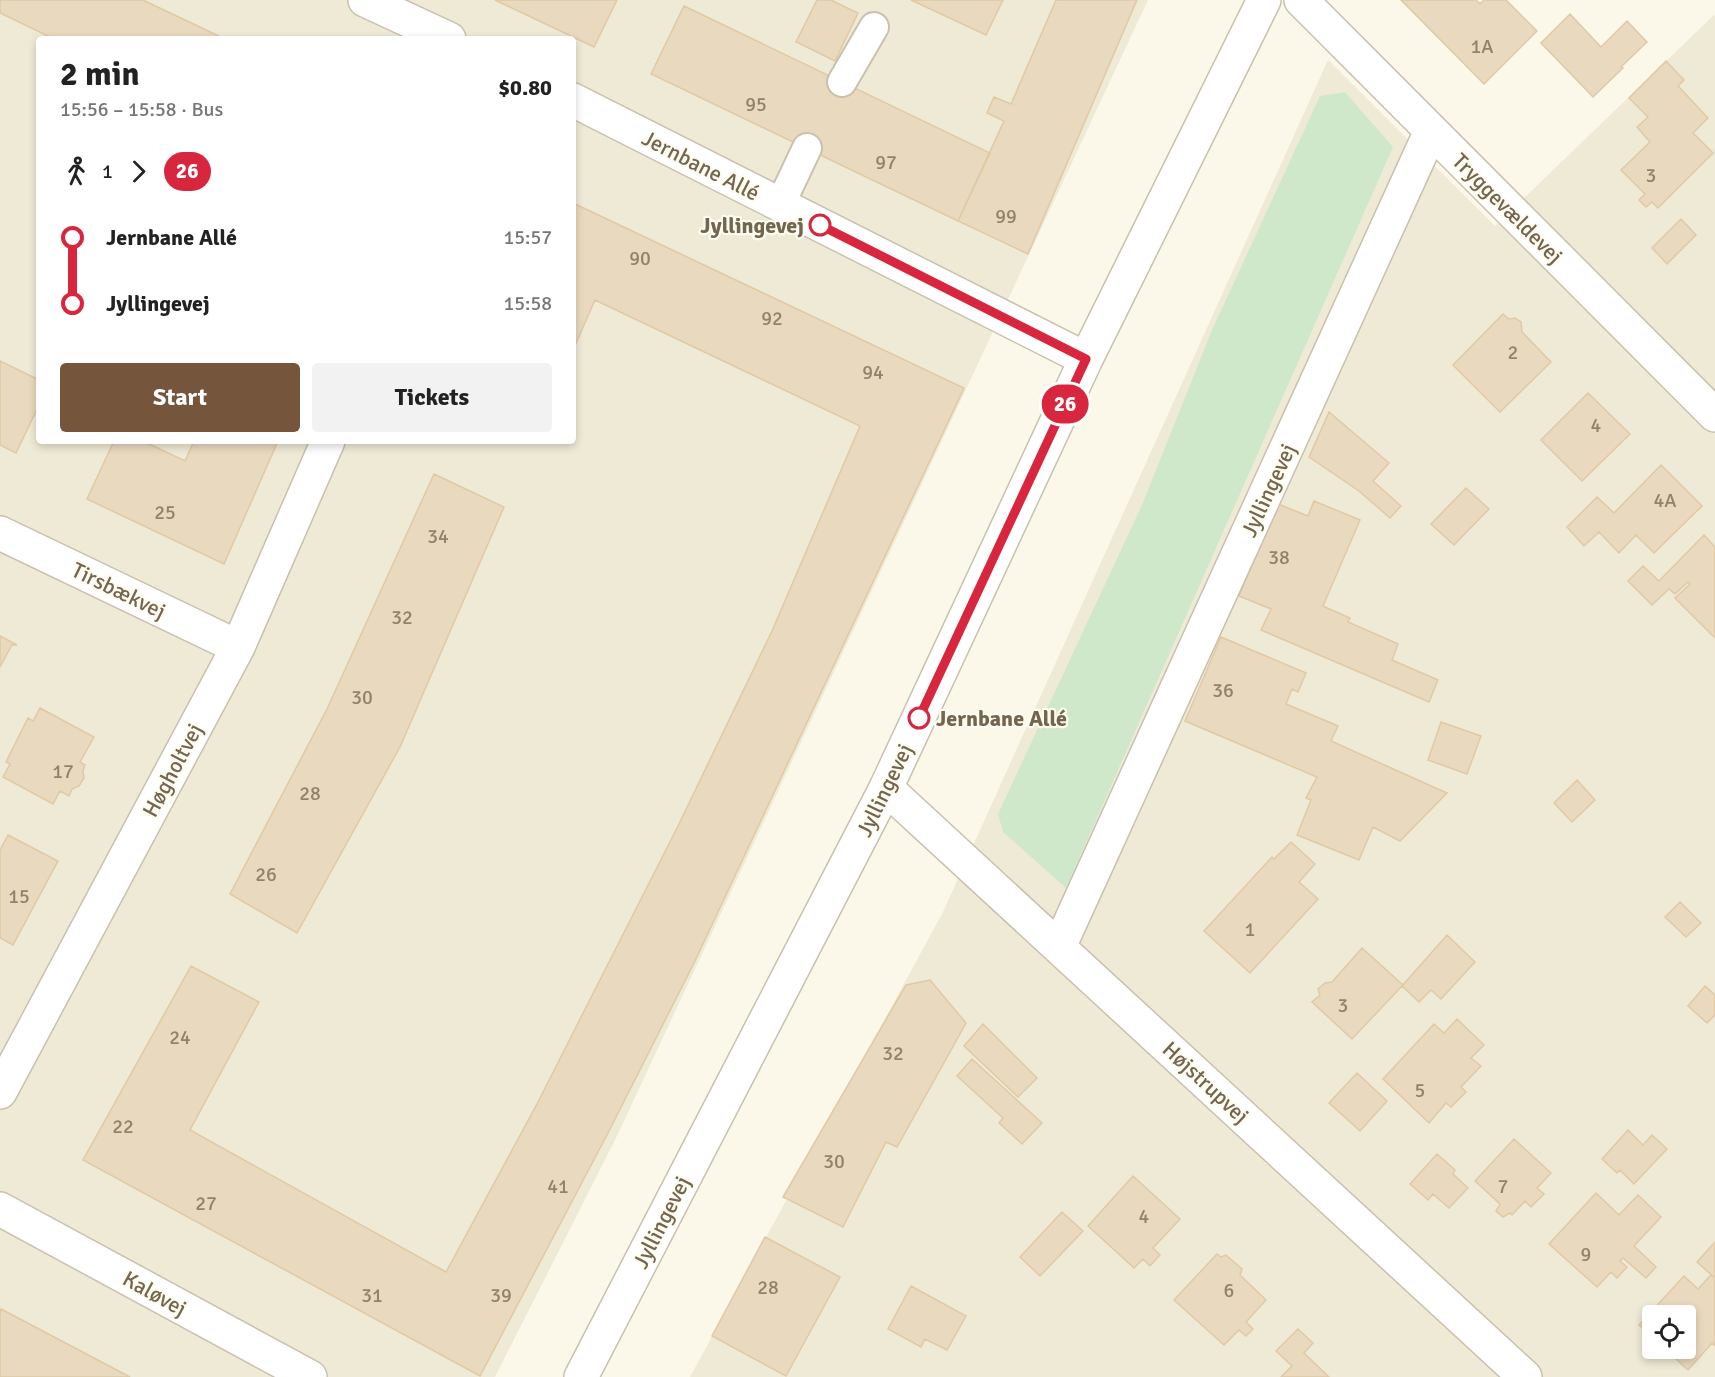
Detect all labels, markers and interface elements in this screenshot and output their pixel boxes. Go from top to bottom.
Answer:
house number: 1A [1470,34,1494,59]
text: 2 min [60,54,140,95]
text: $0.80 [498,74,552,101]
house number: 95 [745,92,767,117]
text: 15:56 – 15:58 · Bus [60,97,223,122]
street label: Jernbane Allé [637,124,764,207]
street label: Tryggevældevej [1447,147,1569,269]
house number: 97 [875,150,897,175]
icon: walk [60,155,93,188]
icon: forward [122,155,155,188]
text: 26 [176,158,199,184]
text: 1 [102,159,113,184]
house number: 3 [1646,163,1656,188]
house number: 99 [995,204,1017,229]
place label: Jyllingevej [700,212,804,239]
marker: Jyllingevej [809,214,831,236]
text: Jernbane Allé [106,224,237,251]
text: 15:57 [503,225,552,250]
house number: 90 [629,246,651,271]
text: Jyllingevej [106,290,210,317]
text: 15:58 [503,291,552,316]
house number: 92 [761,306,783,331]
house number: 2 [1508,340,1518,365]
house number: 94 [862,360,884,385]
button: Start [60,363,300,432]
button: Tickets [312,363,552,432]
line badge: 26 [1038,384,1092,424]
text: 26 [1054,391,1076,417]
house number: 4 [1591,413,1602,438]
street label: Jyllingevej [1235,439,1302,541]
house number: 4A [1653,488,1677,513]
house number: 25 [154,500,176,525]
house number: 34 [427,524,449,549]
house number: 38 [1268,545,1290,570]
street label: Tirsbækvej [67,556,170,625]
house number: 32 [391,605,413,630]
house number: 36 [1212,678,1234,703]
house number: 30 [351,685,373,710]
place label: Jernbane Allé [936,705,1067,732]
marker: Jernbane Allé [908,707,930,729]
street label: Høgholtvej [137,719,208,822]
street label: Jyllingevej [850,739,918,841]
house number: 17 [52,759,74,784]
house number: 28 [299,781,321,806]
house number: 26 [255,862,277,887]
house number: 15 [8,884,30,909]
house number: 1 [1245,917,1255,942]
house number: 3 [1338,993,1348,1018]
house number: 24 [169,1025,191,1050]
street label: Højstrupvej [1157,1036,1254,1129]
house number: 32 [882,1041,904,1066]
house number: 5 [1415,1078,1425,1103]
house number: 22 [112,1114,134,1139]
house number: 30 [823,1149,845,1174]
street label: Jyllingevej [627,1172,696,1273]
house number: 41 [547,1174,569,1199]
house number: 7 [1498,1174,1508,1199]
house number: 27 [195,1191,217,1216]
house number: 4 [1139,1204,1150,1229]
house number: 9 [1581,1242,1591,1267]
street label: Kaløvej [118,1265,191,1322]
house number: 28 [757,1275,779,1300]
house number: 6 [1224,1278,1234,1303]
house number: 31 [361,1283,383,1308]
house number: 39 [490,1283,512,1308]
map controls [1642,1305,1696,1359]
button: locate [1642,1305,1696,1359]

